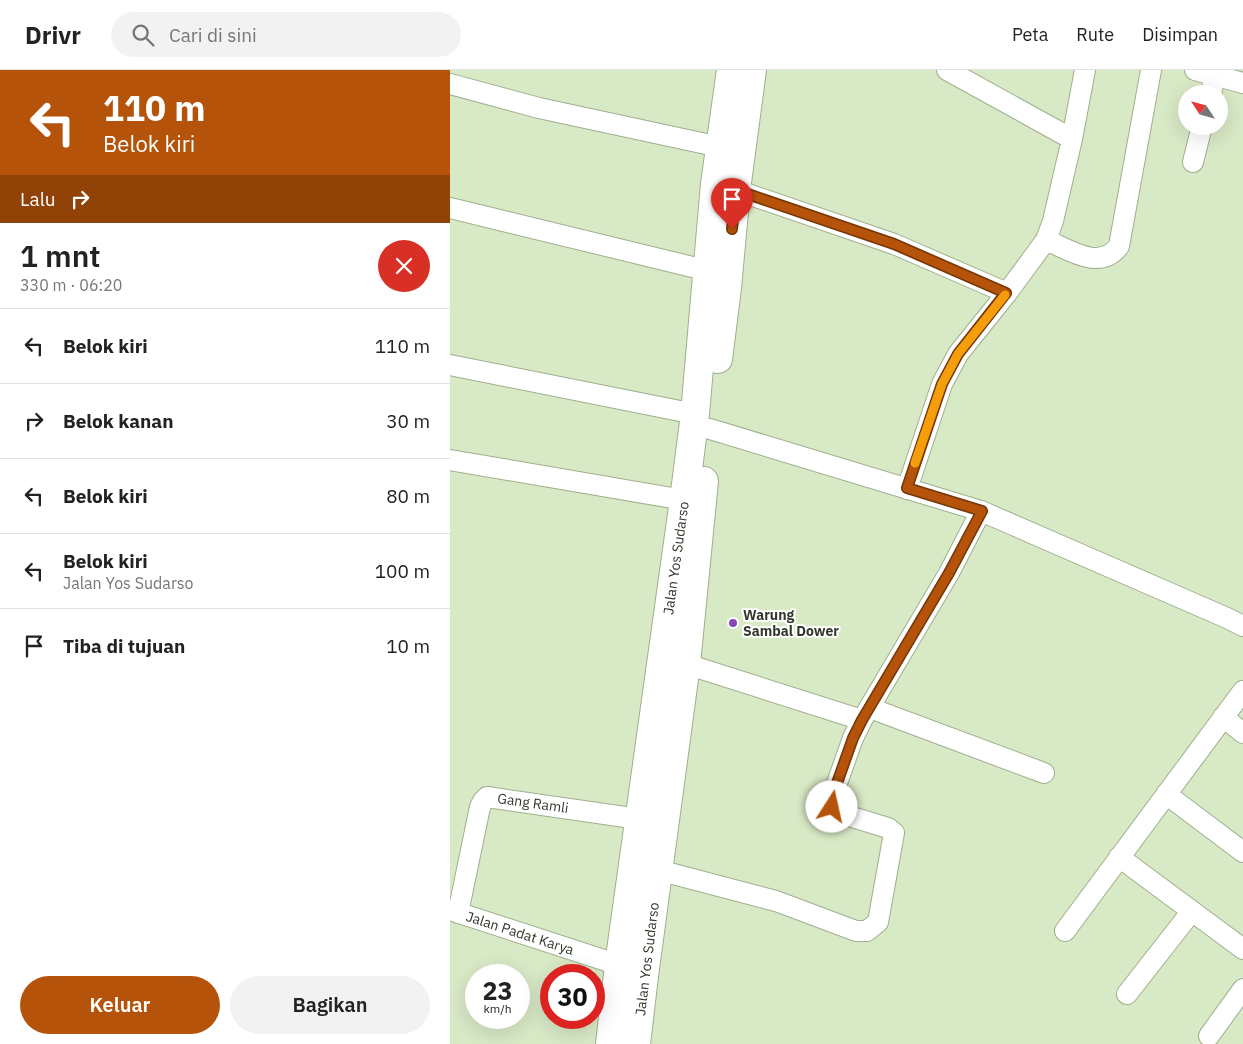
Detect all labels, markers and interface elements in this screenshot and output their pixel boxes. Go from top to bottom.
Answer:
search box [111,12,461,57]
text: Drivr [25,19,81,51]
icon: search [129,21,157,49]
text: Cari di sini [169,23,257,47]
text: Peta [1012,23,1048,46]
text: Rute [1076,23,1114,46]
text: Disimpan [1142,23,1218,46]
text: 110 m [103,85,206,131]
north arrow [1178,85,1228,135]
map controls [1178,85,1228,135]
icon: left [20,90,85,155]
text: Belok kiri [103,129,195,158]
pin [711,178,753,229]
icon: right [66,185,94,213]
icon: arrive [718,185,746,213]
text: Lalu [20,187,56,211]
text: 1 mnt [20,236,101,275]
button: close [378,240,430,292]
text: 330 m · 06:20 [20,275,122,295]
icon: left [20,332,48,360]
text: Belok kiri [63,334,148,358]
text: 110 m [375,334,430,358]
icon: right [20,407,48,435]
text: Belok kanan [63,409,174,433]
text: 30 m [386,409,430,433]
icon: left [20,482,48,510]
text: Belok kiri [63,484,148,508]
text: 80 m [386,484,430,508]
street label: Jalan Yos Sudarso [659,500,693,616]
text: Belok kiri [63,549,148,573]
icon: left [20,557,48,585]
text: 100 m [375,559,430,583]
text: Jalan Yos Sudarso [63,573,194,593]
place label: Warung Sambal Dower [743,606,839,640]
marker: Warung Sambal Dower [727,617,739,629]
icon: arrive [20,632,48,660]
text: Tiba di tujuan [63,634,185,658]
text: 10 m [386,634,430,658]
position arrow [805,780,857,832]
street label: Gang Ramli [496,789,570,817]
street label: Jalan Yos Sudarso [631,901,663,1017]
street label: Jalan Padat Karya [464,907,577,959]
speed limit sign: 30 [540,964,605,1029]
text: 23 [482,974,513,1007]
button: Keluar [20,976,220,1034]
button: Bagikan [230,976,430,1034]
text: km/h [483,1001,512,1016]

